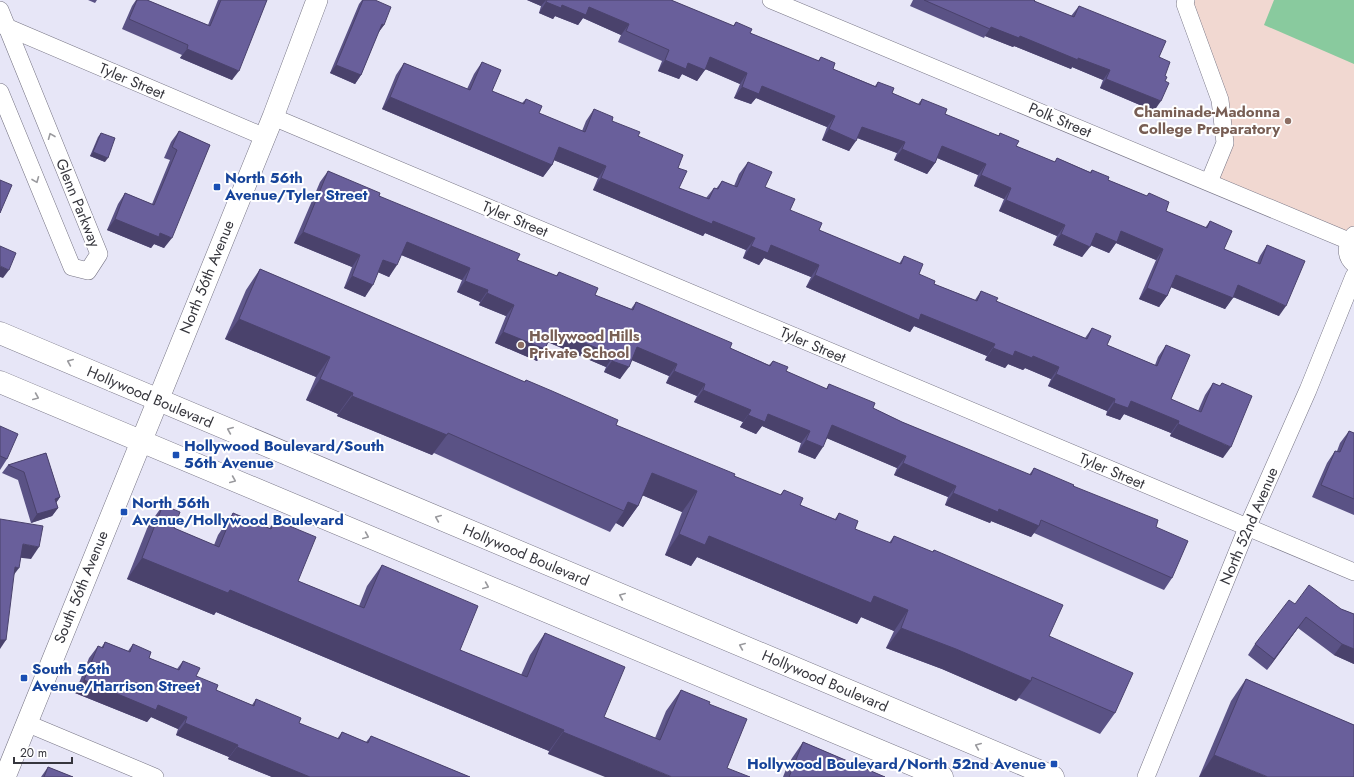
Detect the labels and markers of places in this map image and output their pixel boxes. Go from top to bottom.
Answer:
place label: Chaminade-Madonna College Preparatory [1134,101,1280,140]
marker: Chaminade-Madonna College Preparatory [1283,116,1293,126]
place label: North 56th Avenue/Tyler Street [224,167,368,206]
marker: North 56th Avenue/Tyler Street [212,182,222,192]
place label: Hollywood Hills Private School [529,325,640,364]
marker: Hollywood Hills Private School [516,340,526,350]
place label: Hollywood Boulevard/South 56th Avenue [184,435,384,474]
marker: Hollywood Boulevard/South 56th Avenue [171,450,181,460]
place label: North 56th Avenue/Hollywood Boulevard [131,492,344,531]
marker: North 56th Avenue/Hollywood Boulevard [119,507,129,517]
place label: South 56th Avenue/Harrison Street [31,658,200,697]
marker: South 56th Avenue/Harrison Street [19,673,29,683]
place label: Hollywood Boulevard/North 52nd Avenue [747,753,1046,775]
marker: Hollywood Boulevard/North 52nd Avenue [1049,759,1059,769]

